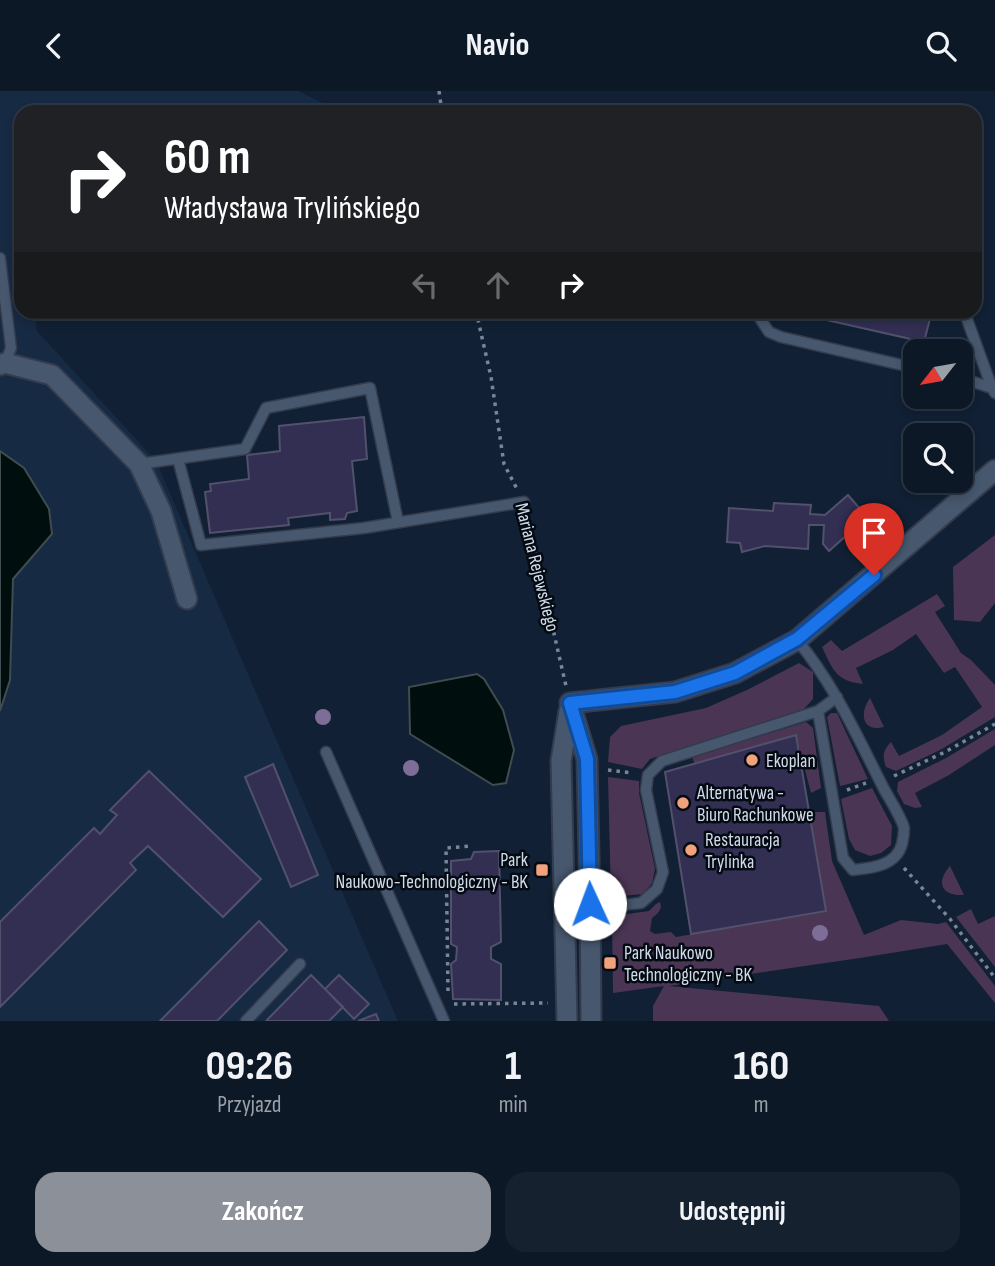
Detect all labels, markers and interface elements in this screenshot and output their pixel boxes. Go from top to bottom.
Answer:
text: Navio [466,26,529,65]
icon: back [35,27,73,65]
icon: search [922,27,960,65]
text: 60 m [164,129,251,188]
icon: right [49,133,140,224]
text: Władysława Trylińskiego [164,189,421,228]
icon: left [406,266,444,304]
icon: ahead [479,266,517,304]
icon: right [552,266,590,304]
north arrow [903,339,973,409]
map controls [903,339,973,493]
button: search [903,423,973,493]
street label: Mariana Rejewskiego [509,501,564,634]
pin [844,503,904,575]
icon: arrive [855,514,893,552]
place label: Ekoplan [766,750,816,773]
marker: Ekoplan [744,752,760,768]
place label: Alternatywa - Biuro Rachunkowe [696,782,814,827]
marker: Alternatywa - Biuro Rachunkowe [675,795,691,811]
place label: Restauracja Trylinka [705,829,780,874]
marker: Restauracja Trylinka [683,842,699,858]
place label: Park Naukowo-Technologiczny - BK [336,849,529,894]
marker: Park Naukowo-Technologiczny - BK [534,862,550,878]
position arrow [553,867,627,941]
place label: Park Naukowo Technologiczny - BK [624,942,753,987]
marker: Park Naukowo Technologiczny - BK [602,955,618,971]
text: 09:26 [206,1041,293,1092]
text: 1 [505,1041,521,1092]
text: 160 [733,1041,789,1092]
text: Przyjazd [217,1091,281,1119]
text: min [499,1091,528,1119]
text: m [754,1091,769,1119]
button: Zakończ [35,1172,491,1252]
button: Udostępnij [505,1172,960,1252]

